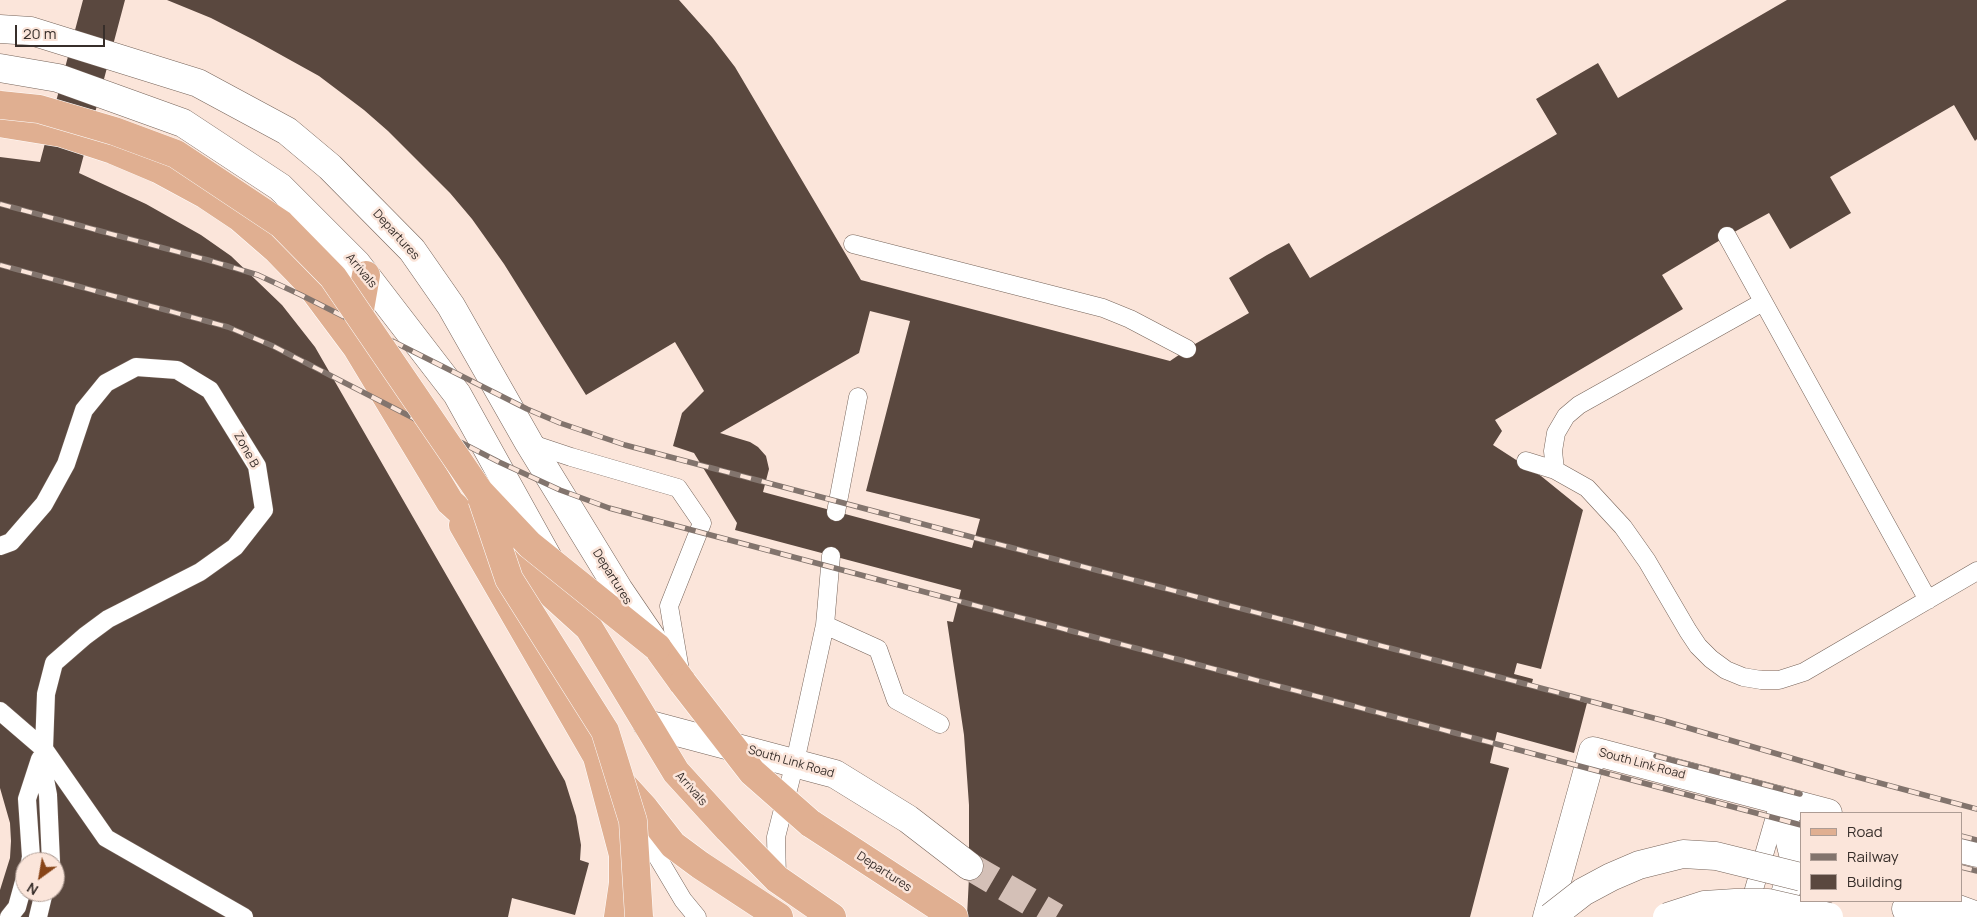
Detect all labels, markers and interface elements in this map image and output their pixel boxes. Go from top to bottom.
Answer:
scale bar [18,15,108,47]
text: 20 m [23,23,56,44]
street label: Departures [370,207,422,263]
street label: Arrivals [342,251,380,291]
street label: Zone B [230,430,262,470]
street label: Departures [589,547,635,607]
street label: South Link Road [746,743,836,781]
street label: South Link Road [1597,746,1687,782]
street label: Arrivals [672,769,710,809]
legend [1800,812,1962,902]
text: Road [1847,821,1883,842]
text: Railway [1847,846,1899,867]
street label: Departures [854,849,914,895]
north arrow [15,852,65,902]
text: Building [1847,871,1902,892]
text: N [23,879,42,900]

